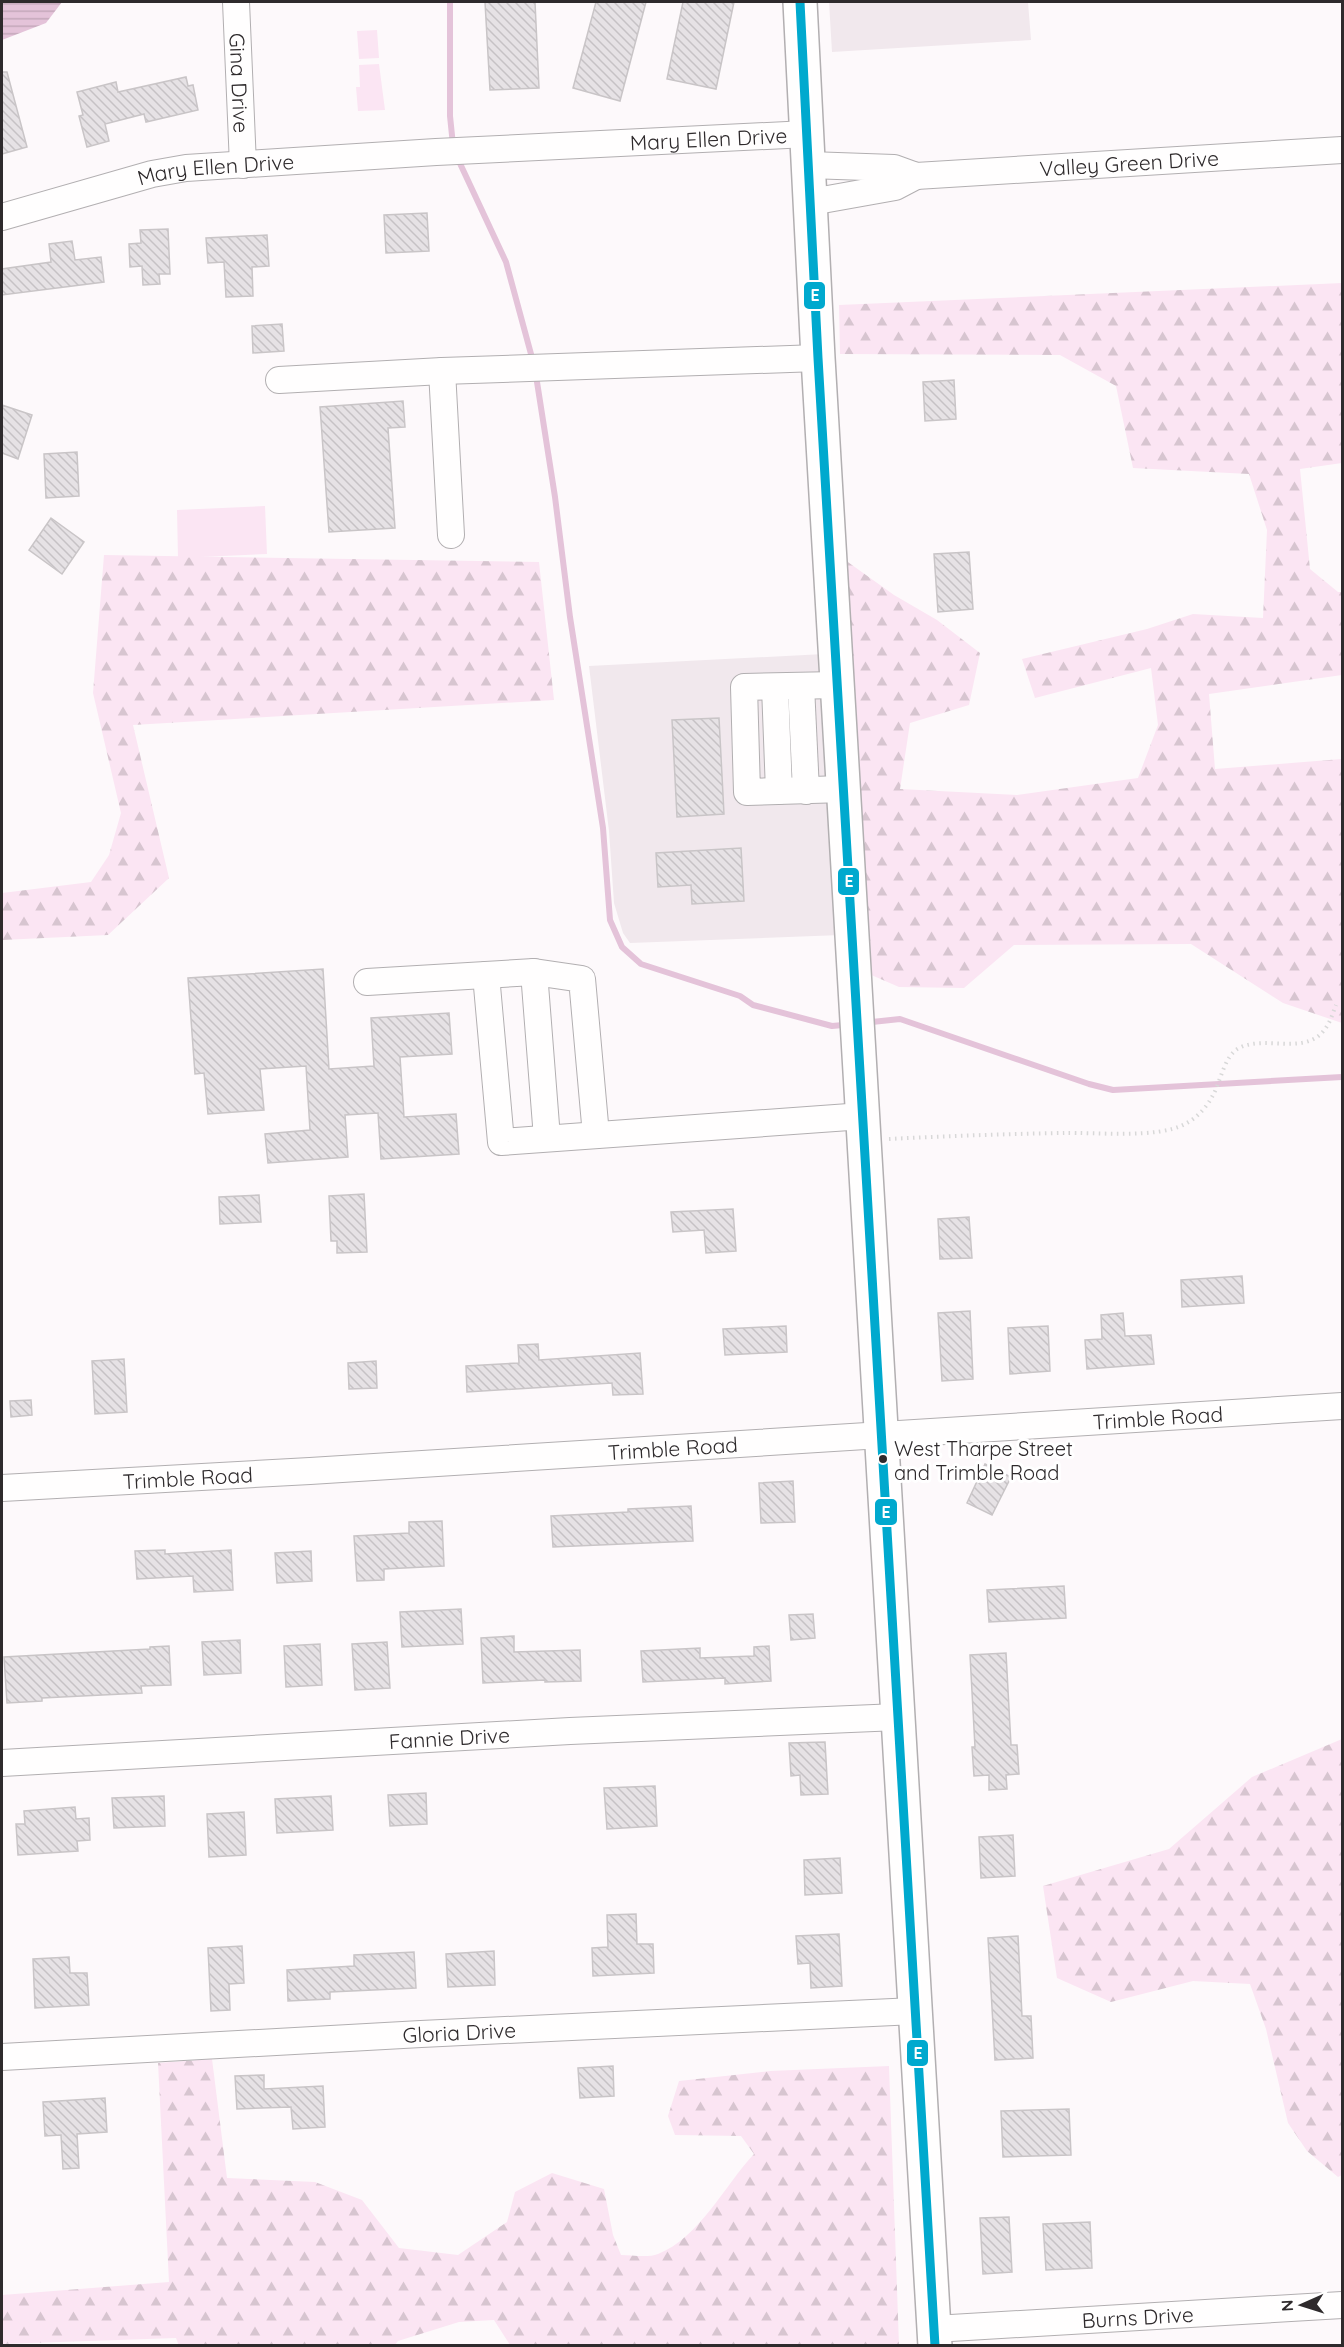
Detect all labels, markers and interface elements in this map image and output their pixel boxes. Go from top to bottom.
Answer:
street label: Gina Drive [224,32,255,134]
street label: Mary Ellen Drive [629,122,788,156]
street label: Valley Green Drive [1039,145,1220,181]
street label: Mary Ellen Drive [134,148,295,191]
line badge: E [803,281,826,310]
text: E [810,285,820,305]
line badge: E [837,867,860,896]
text: E [844,871,854,891]
street label: Trimble Road [1092,1401,1224,1435]
street label: Trimble Road [607,1431,739,1465]
place label: West Tharpe Street and Trimble Road [894,1436,1073,1485]
marker: West Tharpe Street and Trimble Road [877,1453,889,1465]
street label: Trimble Road [122,1461,253,1494]
line badge: E [874,1498,898,1526]
text: E [881,1502,891,1522]
street label: Fannie Drive [388,1721,511,1754]
street label: Gloria Drive [402,2017,517,2048]
line badge: E [906,2039,929,2067]
text: E [913,2043,923,2063]
north arrow [1272,2275,1332,2335]
text: N [1277,2299,1297,2312]
street label: Burns Drive [1081,2301,1194,2333]

